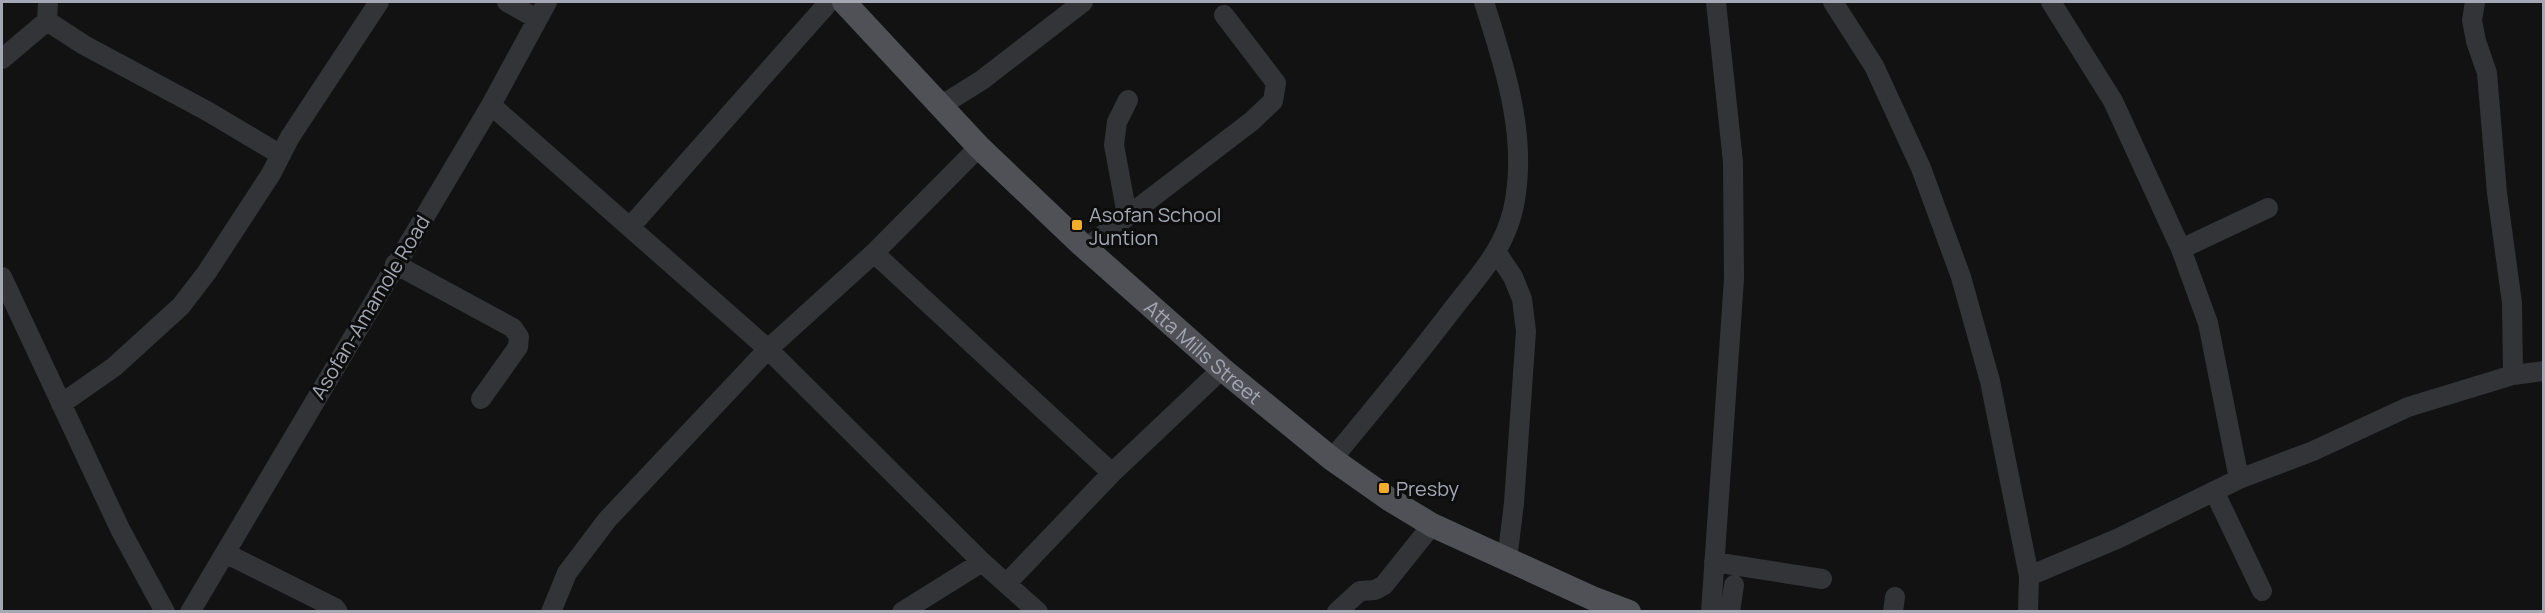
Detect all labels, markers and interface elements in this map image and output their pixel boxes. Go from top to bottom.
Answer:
place label: Asofan School Juntion [1089,201,1221,251]
street label: Asofan-Amamole Road [304,210,436,404]
marker: Asofan School Juntion [1070,218,1084,232]
street label: Atta Mills Street [1139,293,1268,410]
place label: Presby [1396,475,1460,502]
marker: Presby [1377,481,1391,495]

